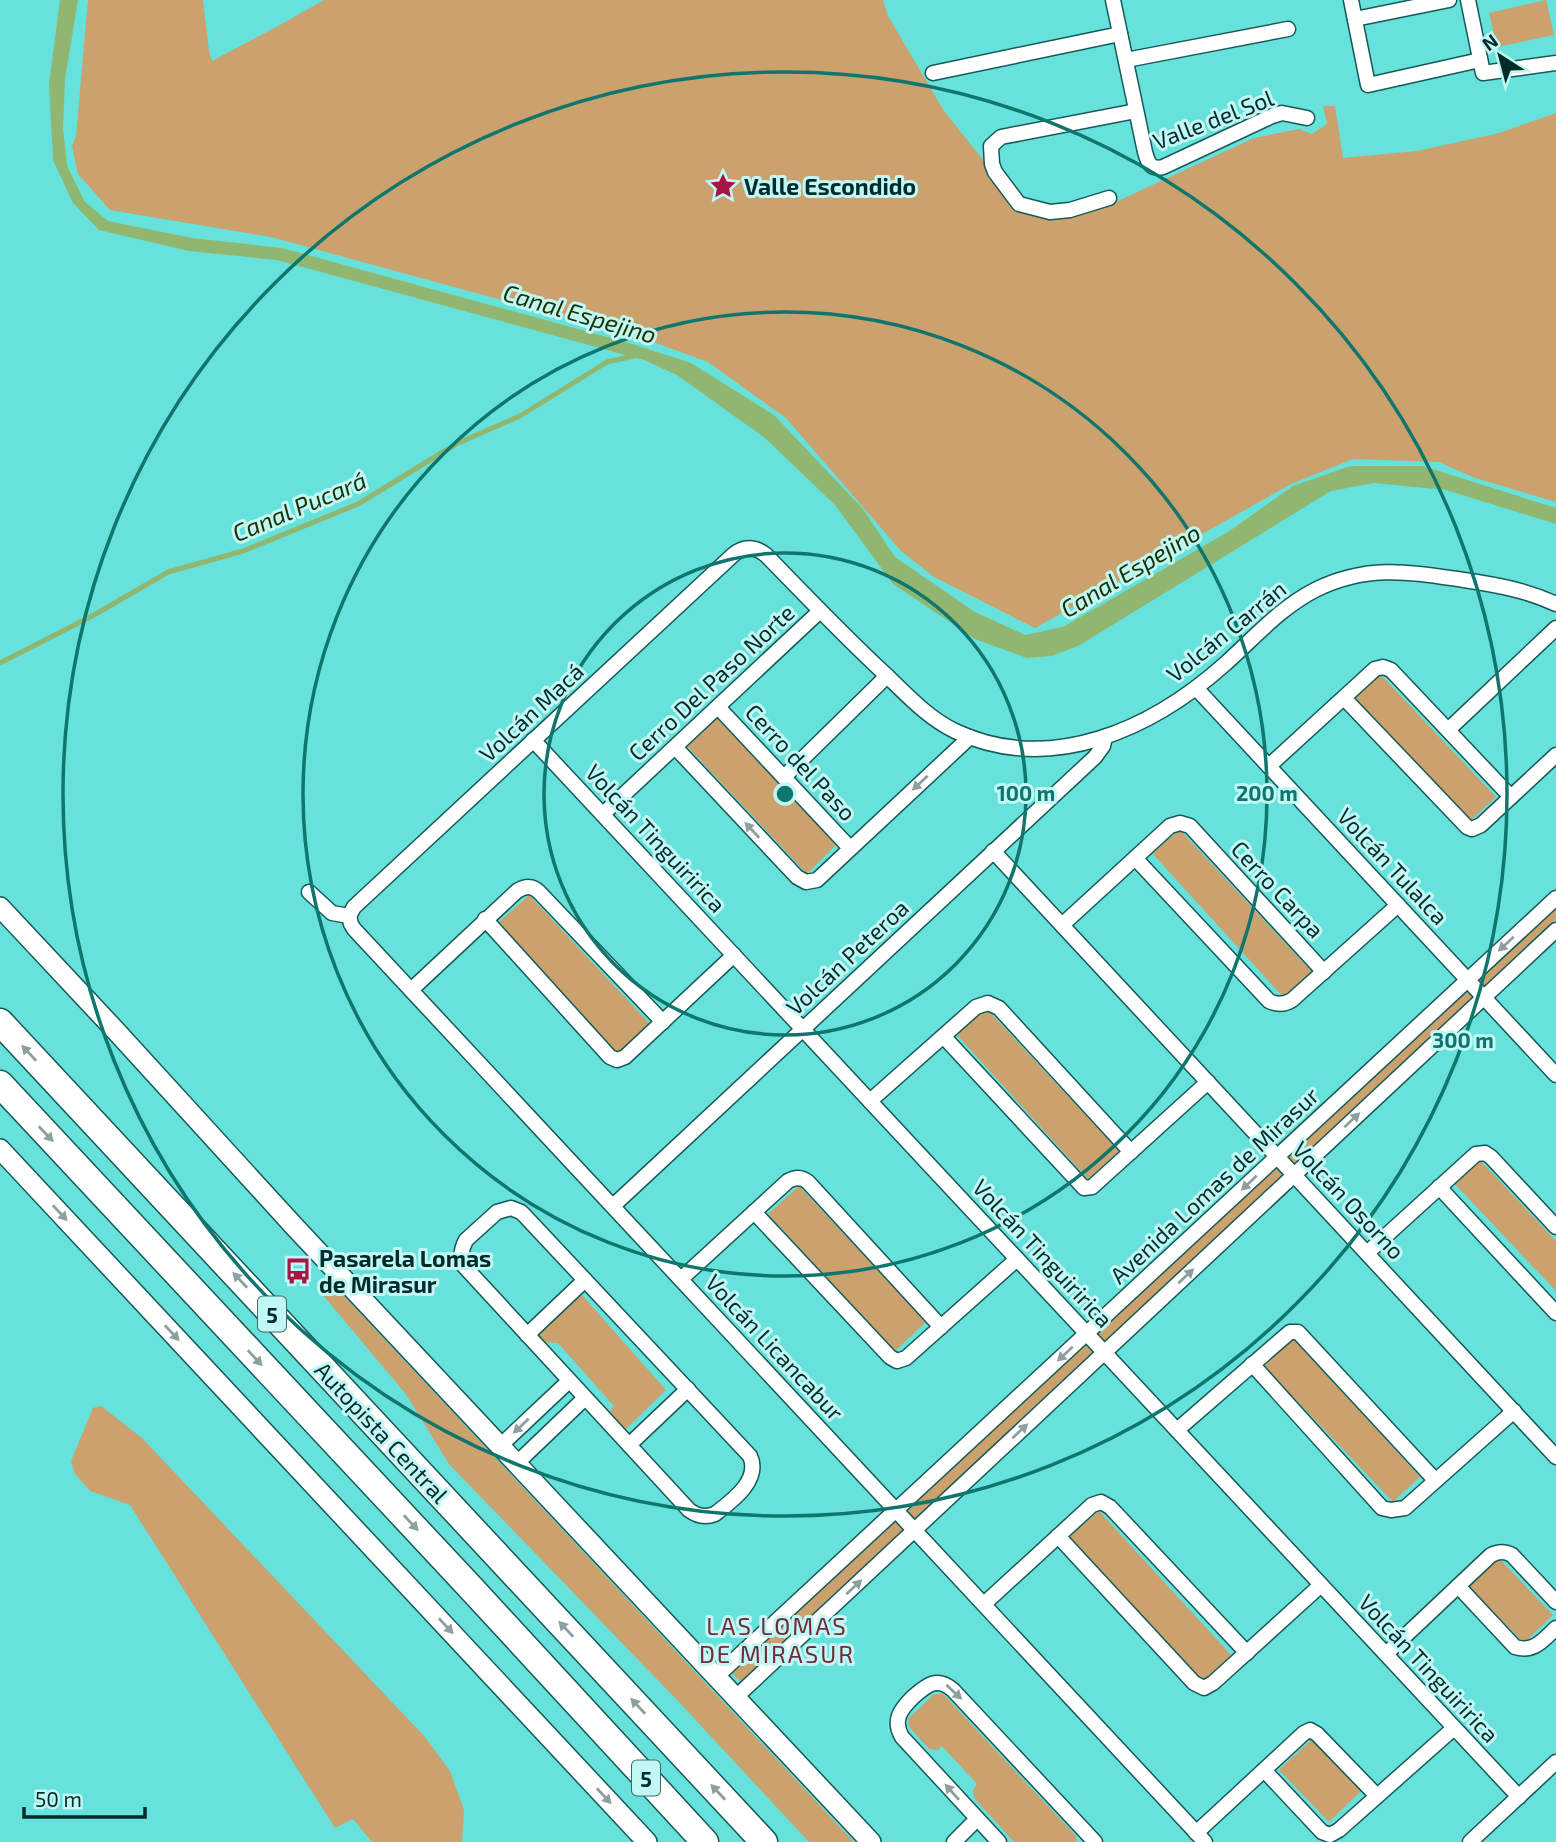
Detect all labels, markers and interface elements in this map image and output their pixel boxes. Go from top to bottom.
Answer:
north arrow [1465,21,1535,91]
text: N [1477,29,1502,55]
street label: Valle del Sol [1149,83,1277,155]
place icon: Valle Escondido [708,171,738,201]
place label: Valle Escondido [744,172,916,200]
water label: Canal Espejino [500,277,660,349]
water label: Canal Pucará [228,465,370,547]
water label: Canal Espejino [1055,517,1205,623]
street label: Volcán Carrán [1161,574,1291,688]
street label: Cerro Del Paso Norte [622,598,800,766]
street label: Volcán Macá [473,657,589,767]
street label: Cerro del Paso [740,698,862,826]
street label: Volcán Tinguiririca [580,758,732,918]
one-way arrow [912,775,929,791]
text: 100 m [997,780,1055,805]
text: 200 m [1236,780,1298,805]
centre of rings [773,782,797,806]
street label: Volcán Tulalca [1332,802,1454,930]
one-way arrow [745,822,761,839]
street label: Cerro Carpa [1226,835,1330,943]
street label: Volcán Peteroa [780,893,914,1021]
one-way arrow [1498,936,1515,952]
text: 300 m [1432,1027,1494,1052]
one-way arrow [21,1045,37,1062]
street label: Avenida Lomas de Mirasur [1104,1081,1324,1289]
one-way arrow [1343,1113,1360,1129]
one-way arrow [38,1125,54,1142]
street label: Volcán Osorno [1287,1135,1411,1265]
street label: Volcán Tinguiririca [967,1173,1119,1333]
one-way arrow [1241,1174,1258,1190]
one-way arrow [52,1204,68,1222]
place label: Pasarela Lomas de Mirasur [319,1244,491,1298]
bus stop icon: Pasarela Lomas de Mirasur [283,1256,313,1286]
street label: Volcán Licancabur [700,1268,850,1426]
one-way arrow [1177,1268,1194,1284]
one-way arrow [232,1272,248,1289]
road number: 5 [258,1296,286,1332]
one-way arrow [163,1324,179,1341]
one-way arrow [1057,1346,1074,1362]
one-way arrow [247,1349,263,1366]
street label: Autopista Central [309,1356,455,1508]
one-way arrow [513,1418,530,1434]
one-way arrow [1011,1424,1028,1440]
one-way arrow [403,1515,420,1532]
one-way arrow [845,1579,862,1595]
street label: Volcán Tinguiririca [1353,1588,1505,1748]
district label: LAS LOMAS DE MIRASUR [699,1611,855,1668]
one-way arrow [437,1617,453,1634]
one-way arrow [558,1621,574,1638]
one-way arrow [945,1684,962,1700]
one-way arrow [630,1698,646,1715]
road number: 5 [632,1760,660,1796]
scale bar [24,1776,145,1820]
one-way arrow [944,1783,960,1801]
one-way arrow [710,1784,726,1801]
text: 50 m [35,1786,82,1811]
one-way arrow [596,1787,612,1805]

